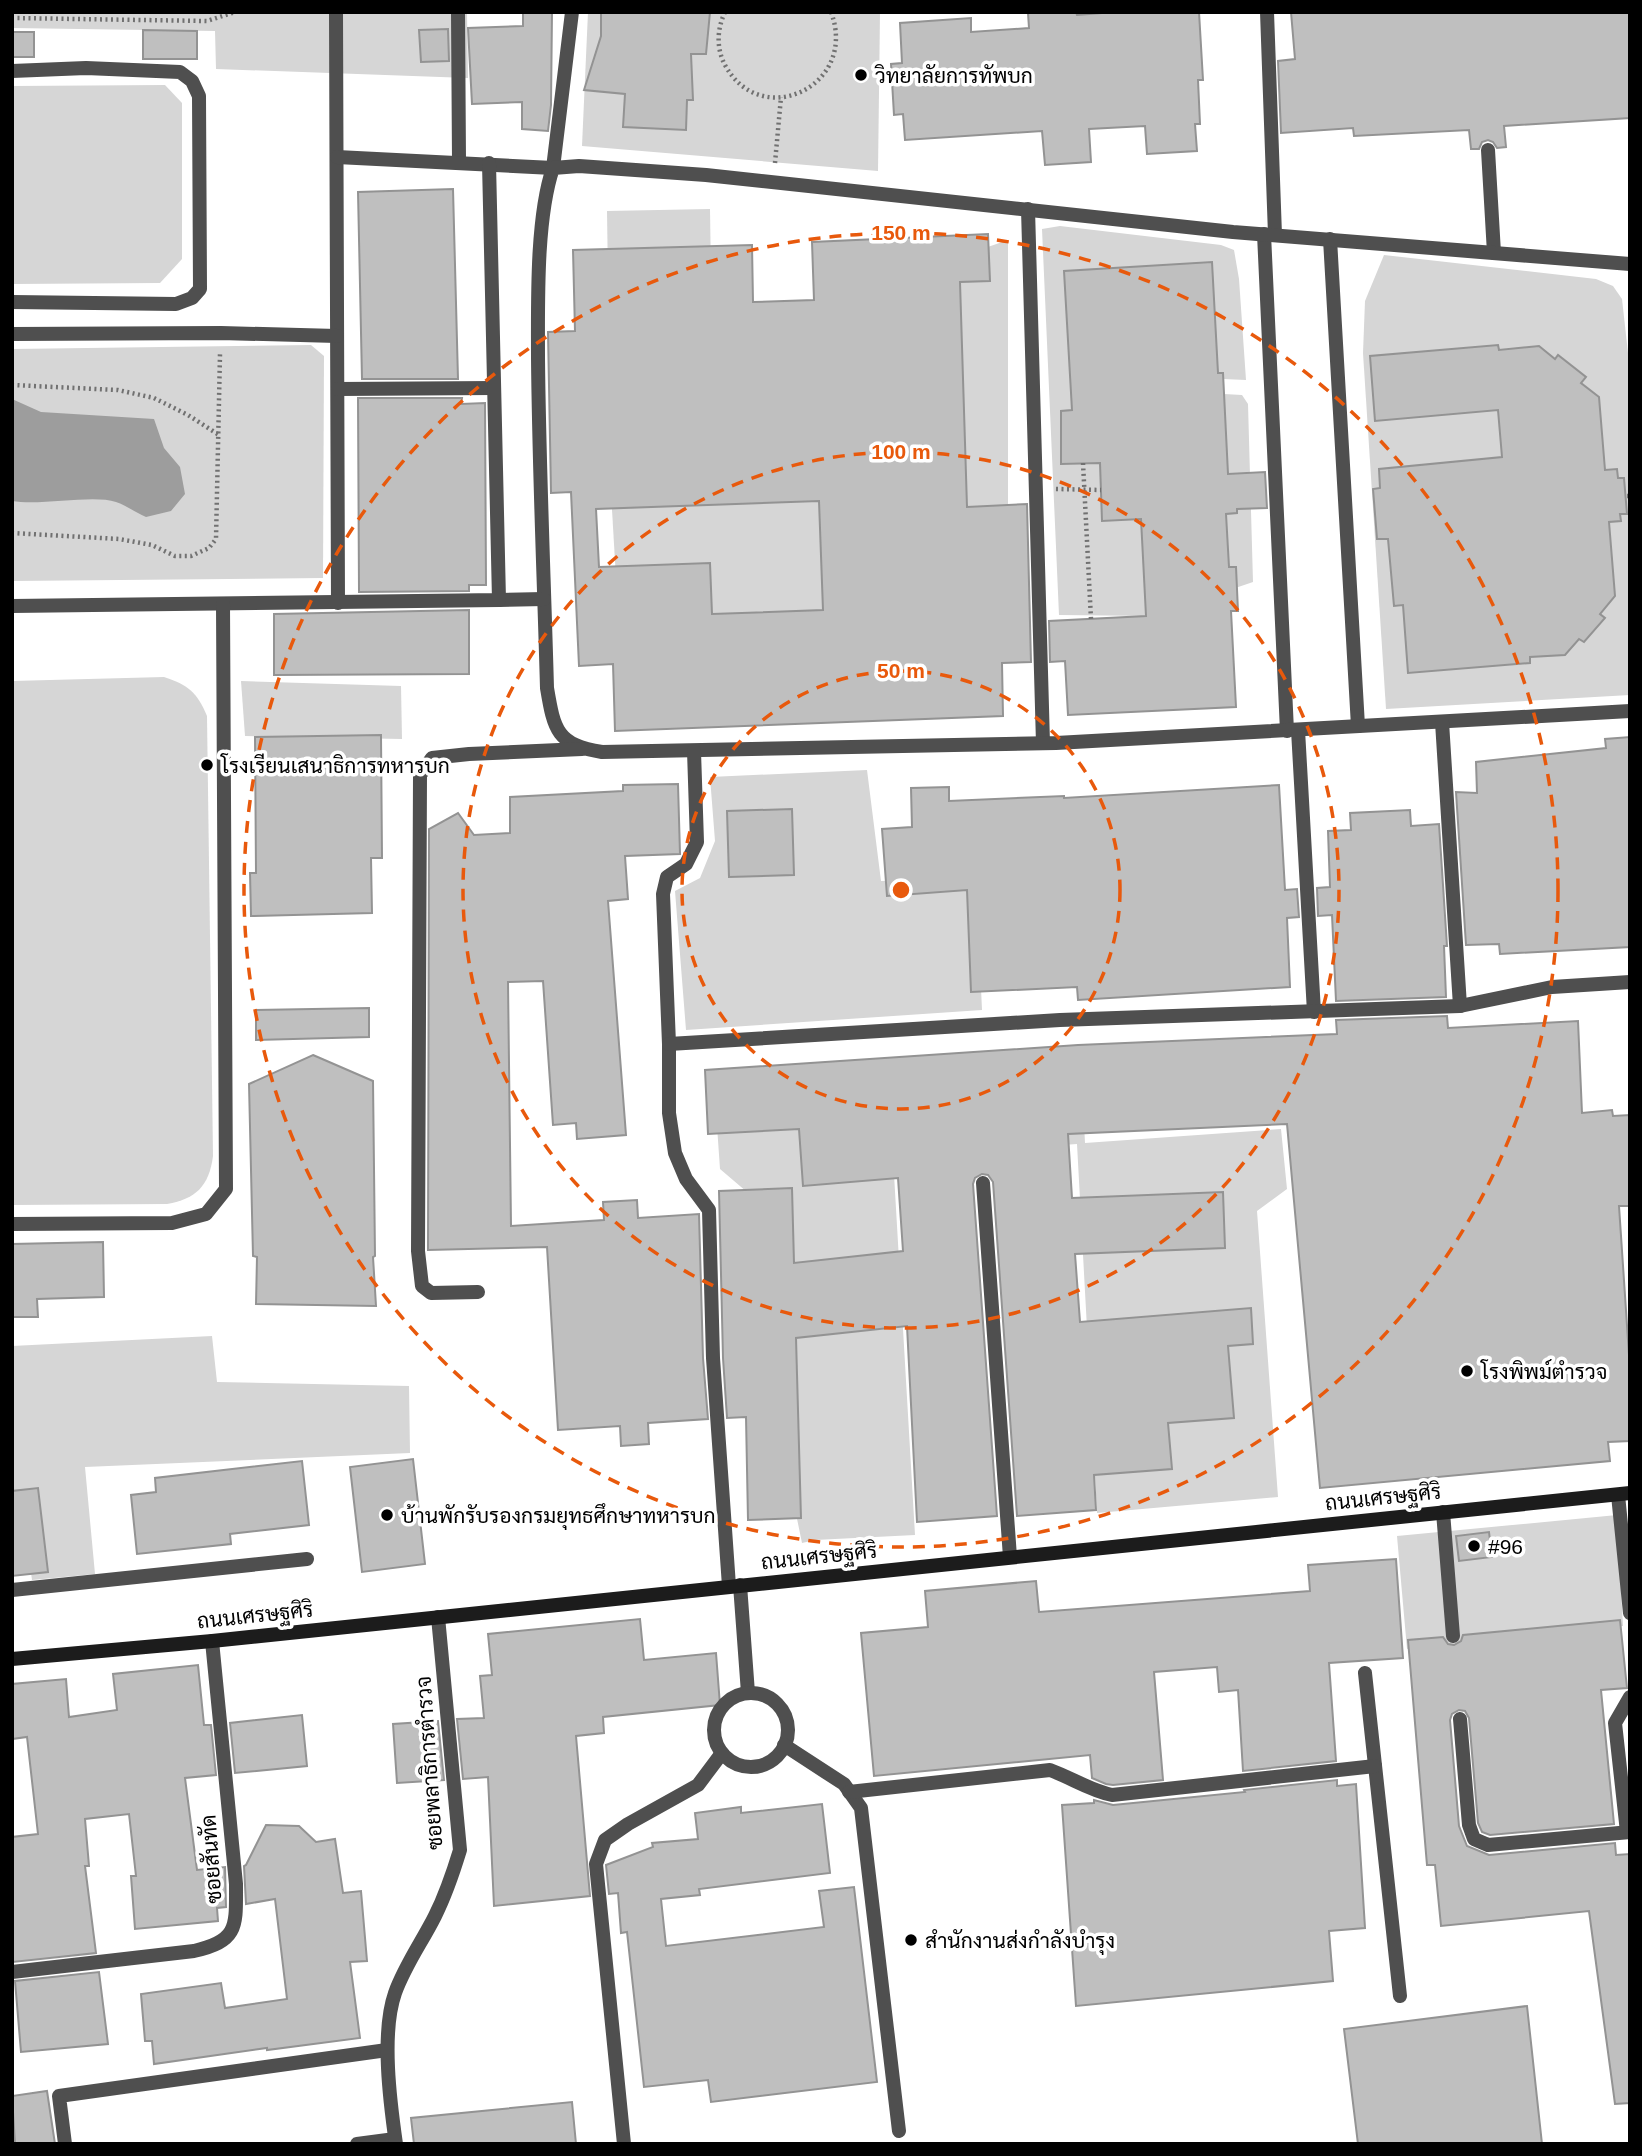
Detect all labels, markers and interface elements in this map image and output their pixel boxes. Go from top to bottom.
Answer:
place label: วิทยาลัยการทัพบก [875,64,1033,87]
marker: วิทยาลัยการทัพบก [853,67,869,83]
text: 150 m [871,221,931,244]
text: 100 m [871,440,931,463]
text: 50 m [877,659,925,682]
place label: โรงเรียนเสนาธิการทหารบก [220,753,450,777]
marker: โรงเรียนเสนาธิการทหารบก [199,757,215,773]
centre of rings [889,878,913,902]
place label: โรงพิพม์ตำรวจ [1480,1358,1607,1383]
marker: โรงพิพม์ตำรวจ [1459,1363,1475,1379]
street label: ถนนเศรษฐศิริ [1324,1479,1442,1517]
place label: บ้านพักรับรองกรมยุทธศึกษาทหารบก [401,1503,716,1530]
marker: บ้านพักรับรองกรมยุทธศึกษาทหารบก [379,1507,395,1523]
place label: #96 [1488,1535,1523,1558]
street label: ถนนเศรษฐศิริ [760,1538,878,1576]
marker: #96 [1466,1538,1482,1554]
street label: ถนนเศรษฐศิริ [196,1597,314,1635]
street label: ซอยพลาธิการตำรวจ [411,1675,447,1851]
street label: ซอยสันทัด [196,1814,226,1904]
place label: สํานักงานส่งกําลังบํารุง [925,1929,1115,1955]
marker: สํานักงานส่งกําลังบํารุง [903,1932,919,1948]

